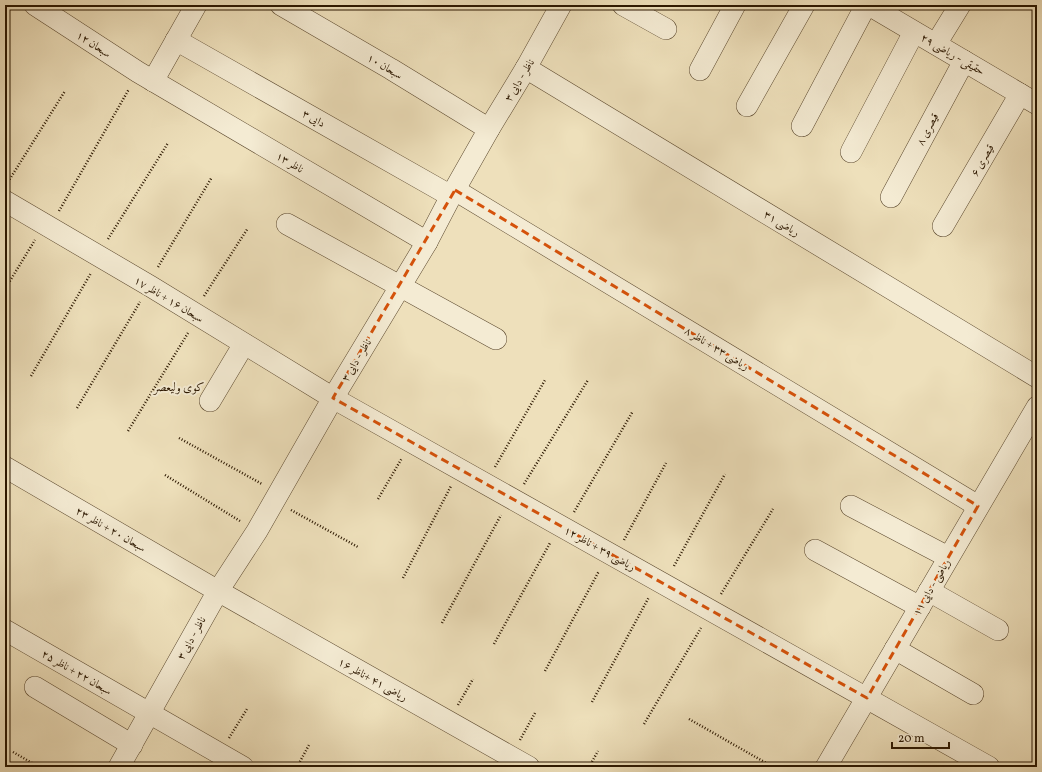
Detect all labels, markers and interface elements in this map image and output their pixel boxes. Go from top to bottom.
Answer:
street label: سبحان ۱۲ [73,28,113,62]
street label: حقیقی - ریاضی ۲۹ [917,31,987,80]
street label: سبحان ۱۰ [364,51,405,84]
street label: ناظر - دایی ۳ [502,57,539,105]
street label: دایی ۳ [299,107,327,132]
street label: قیصری ۸ [914,111,943,149]
street label: قیصری ۶ [968,142,998,180]
street label: ناظر ۱۳ [273,149,306,177]
street label: ریاضی ۳۱ [761,208,802,241]
street label: سبحان ۱۶ + ناظر ۱۷ [131,274,206,327]
street label: ریاضی ۳۳ + ناظر ۸ [681,324,751,375]
street label: ناظر - دایی ۳ [339,337,376,385]
district label: کوی ولیعصر [152,380,204,396]
street label: سبحان ۲۰ + ناظر ۲۳ [72,504,148,557]
street label: ریاضی ۳۹ + ناظر ۱۲ [561,523,638,575]
street label: ریاضی - دایی ۱۱ [910,557,955,619]
street label: ناظر - دایی ۳ [174,614,210,663]
street label: سبحان ۲۲ + ناظر ۲۵ [38,647,114,700]
street label: ریاضی ۴۱ +ناظر ۱۶ [335,655,410,706]
scale bar [892,724,949,750]
text: 20 m [898,731,925,747]

